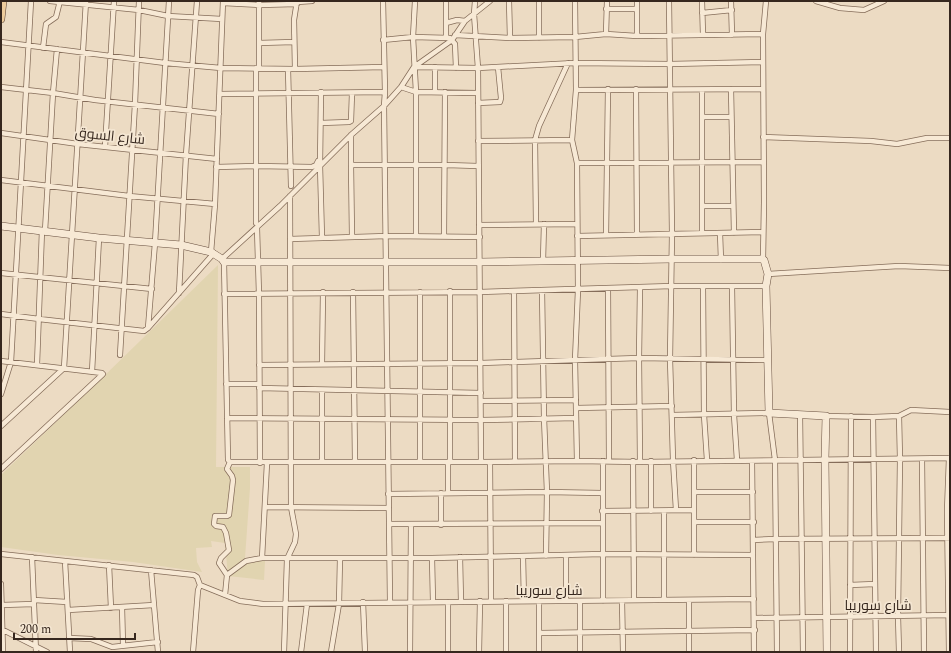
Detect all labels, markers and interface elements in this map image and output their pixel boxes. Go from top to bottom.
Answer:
street label: شارع السوق [74,122,146,150]
street label: شارع سوريبا [515,580,583,601]
street label: شارع سوريبا [844,595,912,616]
scale bar [14,615,135,641]
text: 200 m [20,620,51,639]

